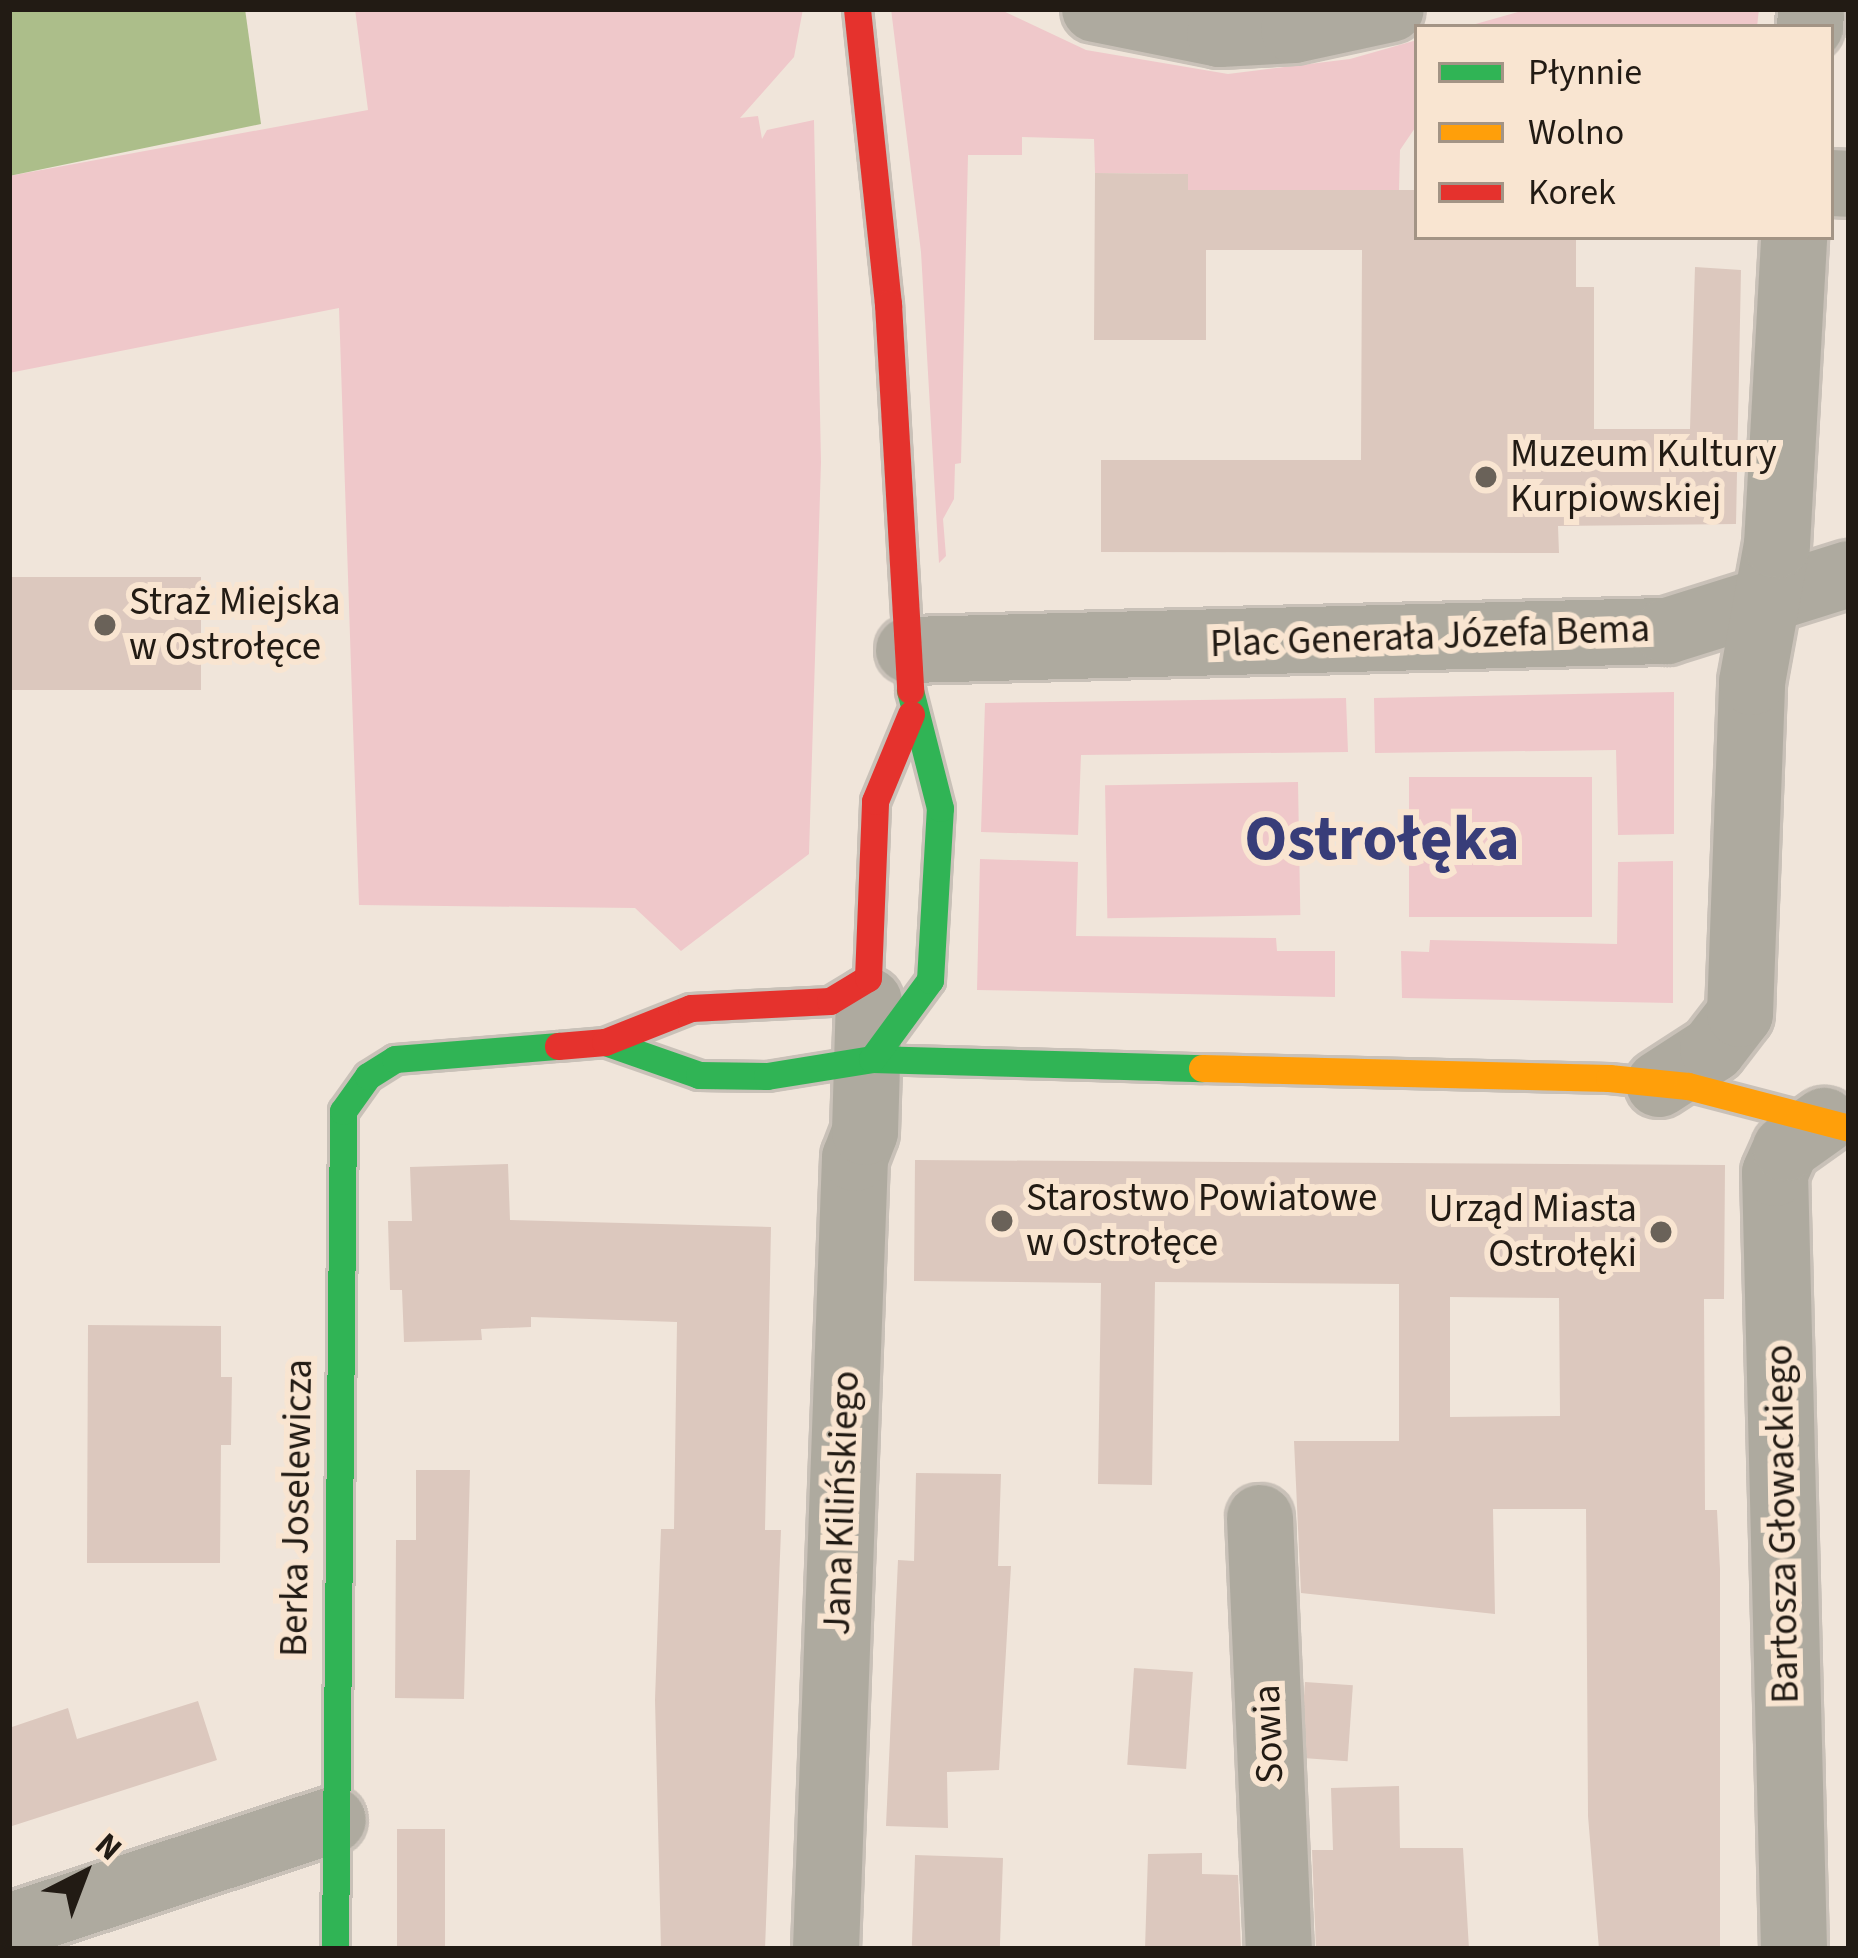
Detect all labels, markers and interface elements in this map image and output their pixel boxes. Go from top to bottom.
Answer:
legend [1414,24,1834,240]
text: Płynnie [1528,47,1642,98]
text: Wolno [1528,107,1624,158]
text: Korek [1528,167,1616,218]
place label: Muzeum Kultury Kurpiowskiej [1510,432,1777,523]
marker: Muzeum Kultury Kurpiowskiej [1473,464,1499,490]
place label: Straż Miejska w Ostrołęce [129,580,341,671]
street label: Plac Generała Józefa Bema [1209,606,1651,668]
marker: Straż Miejska w Ostrołęce [92,612,118,638]
district label: Ostrołęka [1244,801,1520,877]
place label: Starostwo Powiatowe w Ostrołęce [1026,1176,1377,1267]
place label: Urząd Miasta Ostrołęki [1428,1187,1637,1278]
marker: Starostwo Powiatowe w Ostrołęce [989,1208,1015,1234]
marker: Urząd Miasta Ostrołęki [1648,1219,1674,1245]
street label: Bartosza Głowackiego [1756,1344,1810,1704]
street label: Berka Joselewicza [271,1359,323,1657]
street label: Jana Kilińskiego [814,1370,870,1636]
street label: Sowia [1244,1684,1294,1784]
north arrow [24,1814,144,1934]
text: N [85,1822,132,1872]

